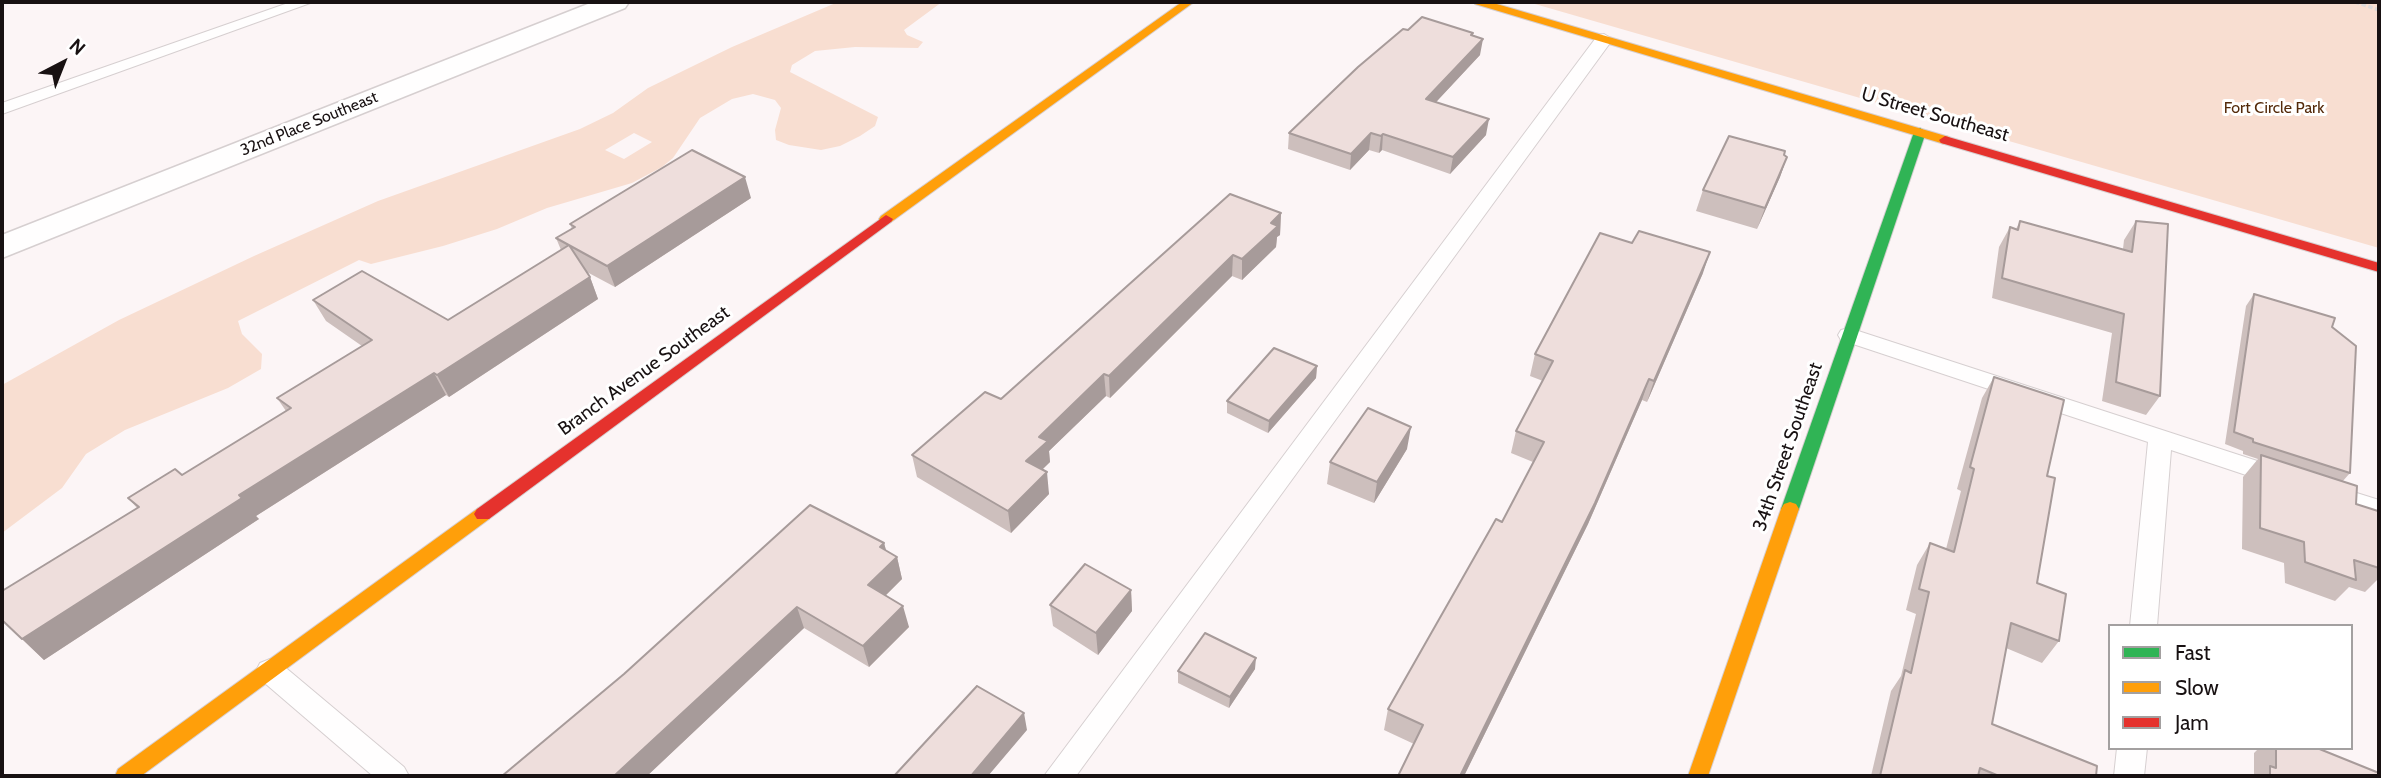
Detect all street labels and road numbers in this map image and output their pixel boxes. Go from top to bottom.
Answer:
street label: U Street Southeast [1859,83,2011,147]
street label: 32nd Place Southeast [238,88,380,160]
street label: Branch Avenue Southeast [554,301,734,441]
street label: 34th Street Southeast [1748,360,1828,534]

